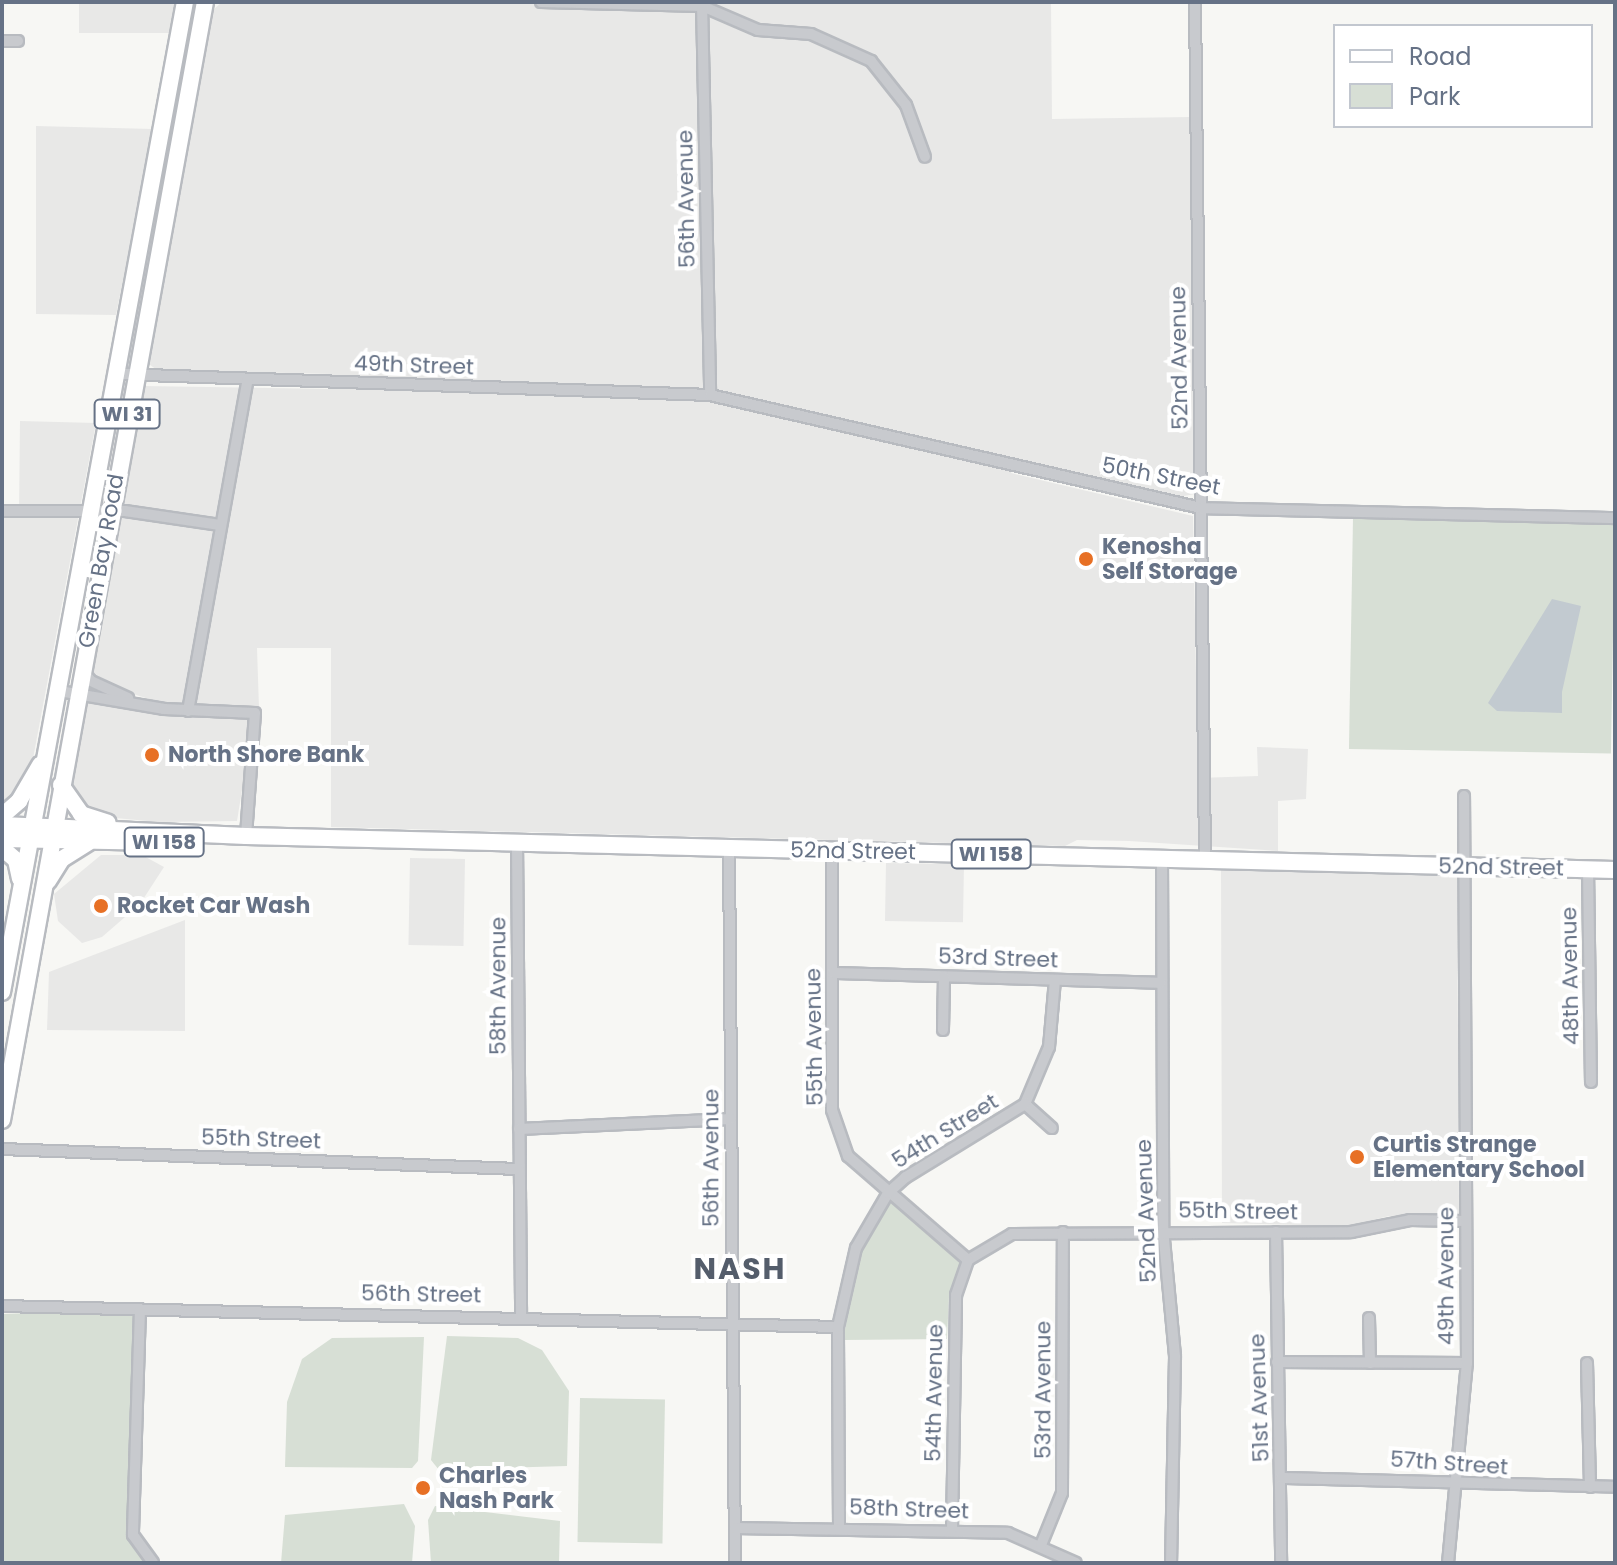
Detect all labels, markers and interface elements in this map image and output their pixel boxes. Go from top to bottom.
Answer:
legend [1333,24,1593,128]
text: Road [1409,40,1471,73]
text: Park [1409,80,1460,113]
street label: 56th Avenue [672,130,700,268]
street label: 52nd Avenue [1165,286,1193,430]
street label: 49th Street [354,350,474,380]
road number: WI 31 [93,398,161,430]
street label: 50th Street [1100,452,1222,500]
street label: Green Bay Road [73,472,129,650]
place label: Kenosha Self Storage [1102,533,1237,584]
marker: Kenosha Self Storage [1077,550,1095,568]
place label: North Shore Bank [168,742,364,768]
marker: North Shore Bank [143,746,161,764]
road number: WI 158 [122,826,206,858]
street label: 52nd Street [790,837,916,865]
road number: WI 158 [949,838,1033,870]
street label: 52nd Street [1438,853,1564,881]
place label: Rocket Car Wash [117,893,310,919]
marker: Rocket Car Wash [92,897,110,915]
street label: 48th Avenue [1556,907,1584,1045]
street label: 58th Avenue [485,917,511,1055]
street label: 53rd Street [938,943,1058,973]
street label: 55th Avenue [800,968,828,1106]
street label: 54th Street [887,1088,1003,1174]
street label: 56th Avenue [698,1089,724,1227]
street label: 55th Street [201,1124,321,1154]
place label: Curtis Strange Elementary School [1373,1131,1585,1182]
street label: 52nd Avenue [1130,1139,1162,1283]
marker: Curtis Strange Elementary School [1348,1148,1366,1166]
street label: 55th Street [1178,1197,1298,1225]
street label: 49th Avenue [1433,1207,1459,1345]
district label: NASH [693,1251,787,1287]
street label: 56th Street [361,1280,481,1308]
street label: 53rd Avenue [1030,1321,1056,1459]
street label: 54th Avenue [920,1324,948,1462]
street label: 51st Avenue [1244,1333,1274,1463]
street label: 57th Street [1389,1446,1509,1480]
place label: Charles Nash Park [439,1462,554,1514]
marker: Charles Nash Park [414,1479,432,1497]
street label: 58th Street [849,1494,969,1524]

